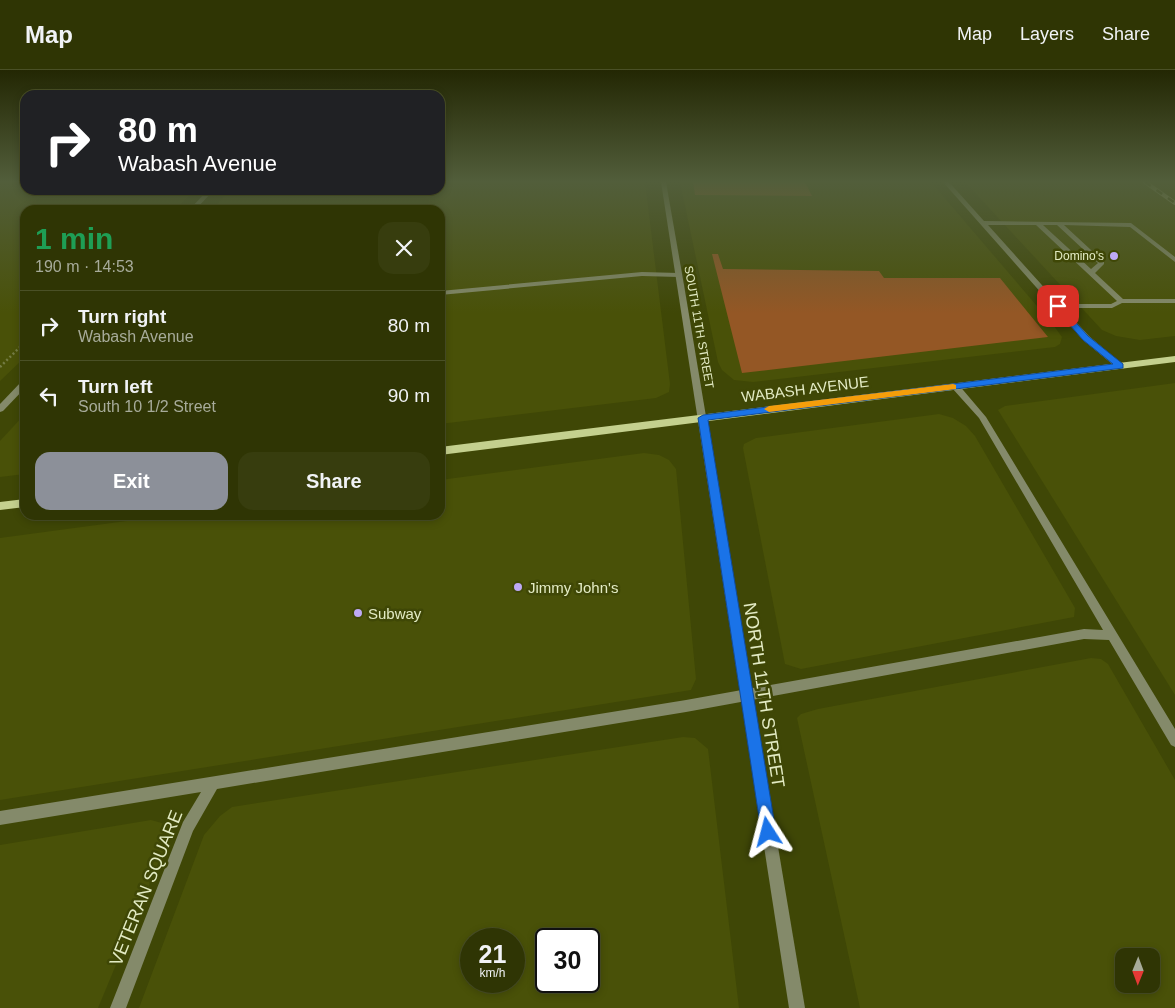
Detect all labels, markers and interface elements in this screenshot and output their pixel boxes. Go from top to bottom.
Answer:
text: Map [25,21,73,48]
text: Map [957,24,992,44]
text: Layers [1020,24,1074,44]
text: Share [1102,24,1150,44]
icon: right [35,110,100,175]
text: 80 m [118,110,198,149]
text: Wabash Avenue [118,151,277,176]
text: 1 min [35,222,113,255]
button: close [378,222,430,274]
place label: Domino's [1054,249,1104,263]
marker: Domino's [1108,250,1120,262]
text: 190 m · 14:53 [35,258,134,275]
street label: SOUTH 11TH STREET [681,264,717,390]
pin [1037,285,1079,327]
icon: arrive [1044,292,1072,320]
text: Turn right [78,306,166,327]
icon: right [35,312,63,340]
text: 80 m [388,315,430,336]
text: Wabash Avenue [78,328,194,345]
street label: WABASH AVENUE [740,373,870,405]
text: Turn left [78,376,153,397]
icon: left [35,382,63,410]
text: 90 m [388,385,430,406]
text: South 10 1/2 Street [78,398,216,415]
button: Exit [35,452,228,510]
button: Share [238,452,430,510]
place label: Jimmy John's [528,579,618,596]
marker: Jimmy John's [512,581,524,593]
street label: NORTH 11TH STREET [739,601,789,789]
place label: Subway [368,605,422,622]
marker: Subway [352,607,364,619]
position arrow [741,805,793,857]
street label: VETERAN SQUARE [106,807,186,969]
speed limit sign: 30 [535,928,600,993]
text: 21 [479,940,506,968]
north arrow [1115,948,1160,992]
map controls [1115,948,1160,993]
text: km/h [479,966,506,980]

